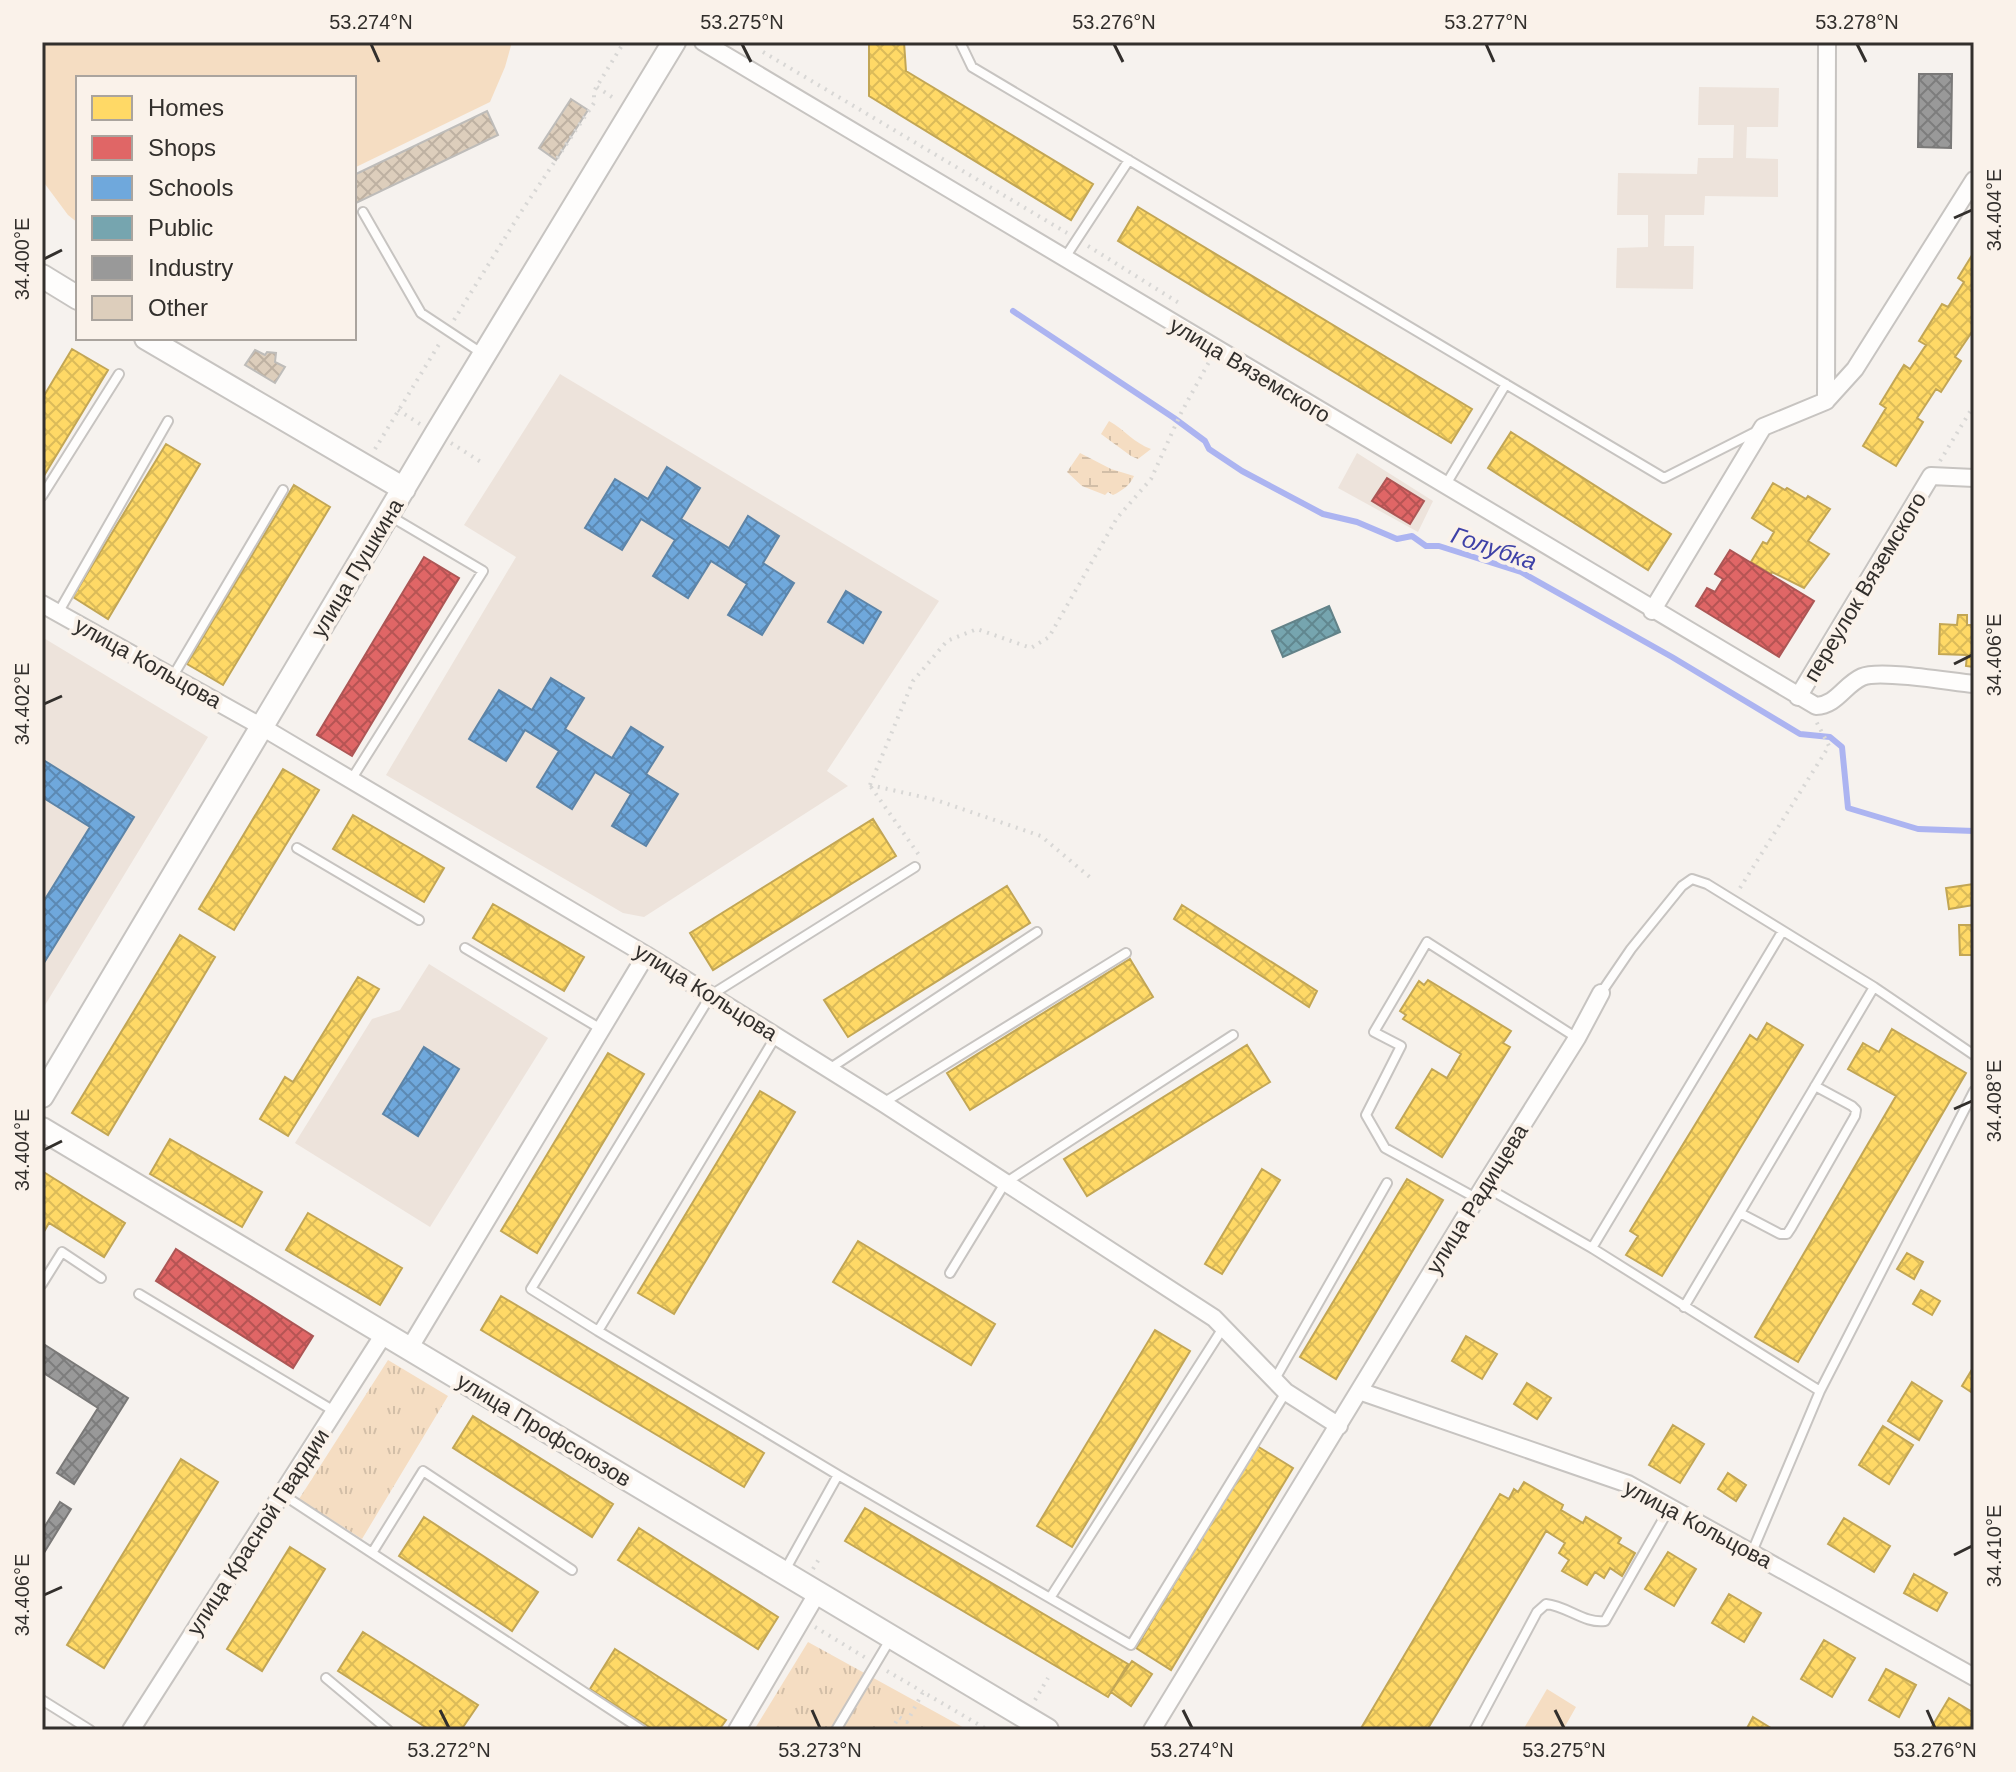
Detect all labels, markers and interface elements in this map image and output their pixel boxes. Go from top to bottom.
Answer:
text: 53.274°N [329,11,413,33]
text: 53.275°N [700,11,784,33]
text: 53.276°N [1072,11,1156,33]
text: 53.277°N [1444,11,1528,33]
text: 53.278°N [1815,11,1899,33]
legend [76,76,356,340]
text: Homes [148,94,224,121]
text: Shops [148,134,216,161]
text: 34.404°E [1983,169,2005,251]
text: Schools [148,174,233,201]
text: Public [148,214,213,241]
text: 34.400°E [11,218,33,300]
text: Industry [148,254,233,281]
text: Other [148,294,208,321]
street label: улица Вяземского [1165,312,1335,428]
street label: переулок Вяземского [1799,488,1931,686]
street label: улица Пушкина [306,493,409,642]
water label: Голубка [1448,521,1540,575]
street label: улица Кольцова [70,612,226,714]
text: 34.406°E [1983,614,2005,696]
text: 34.402°E [11,663,33,745]
street label: улица Кольцова [630,938,783,1046]
text: 34.408°E [1983,1060,2005,1142]
text: 34.404°E [11,1109,33,1191]
street label: улица Радищева [1421,1119,1533,1278]
street label: улица Профсоюзов [452,1368,636,1492]
street label: улица Красной Гвардии [182,1424,334,1640]
street label: улица Кольцова [1620,1475,1777,1574]
text: 34.410°E [1983,1505,2005,1587]
text: 34.406°E [11,1554,33,1636]
text: 53.272°N [407,1739,491,1761]
text: 53.273°N [778,1739,862,1761]
text: 53.274°N [1150,1739,1234,1761]
text: 53.275°N [1522,1739,1606,1761]
text: 53.276°N [1893,1739,1977,1761]

